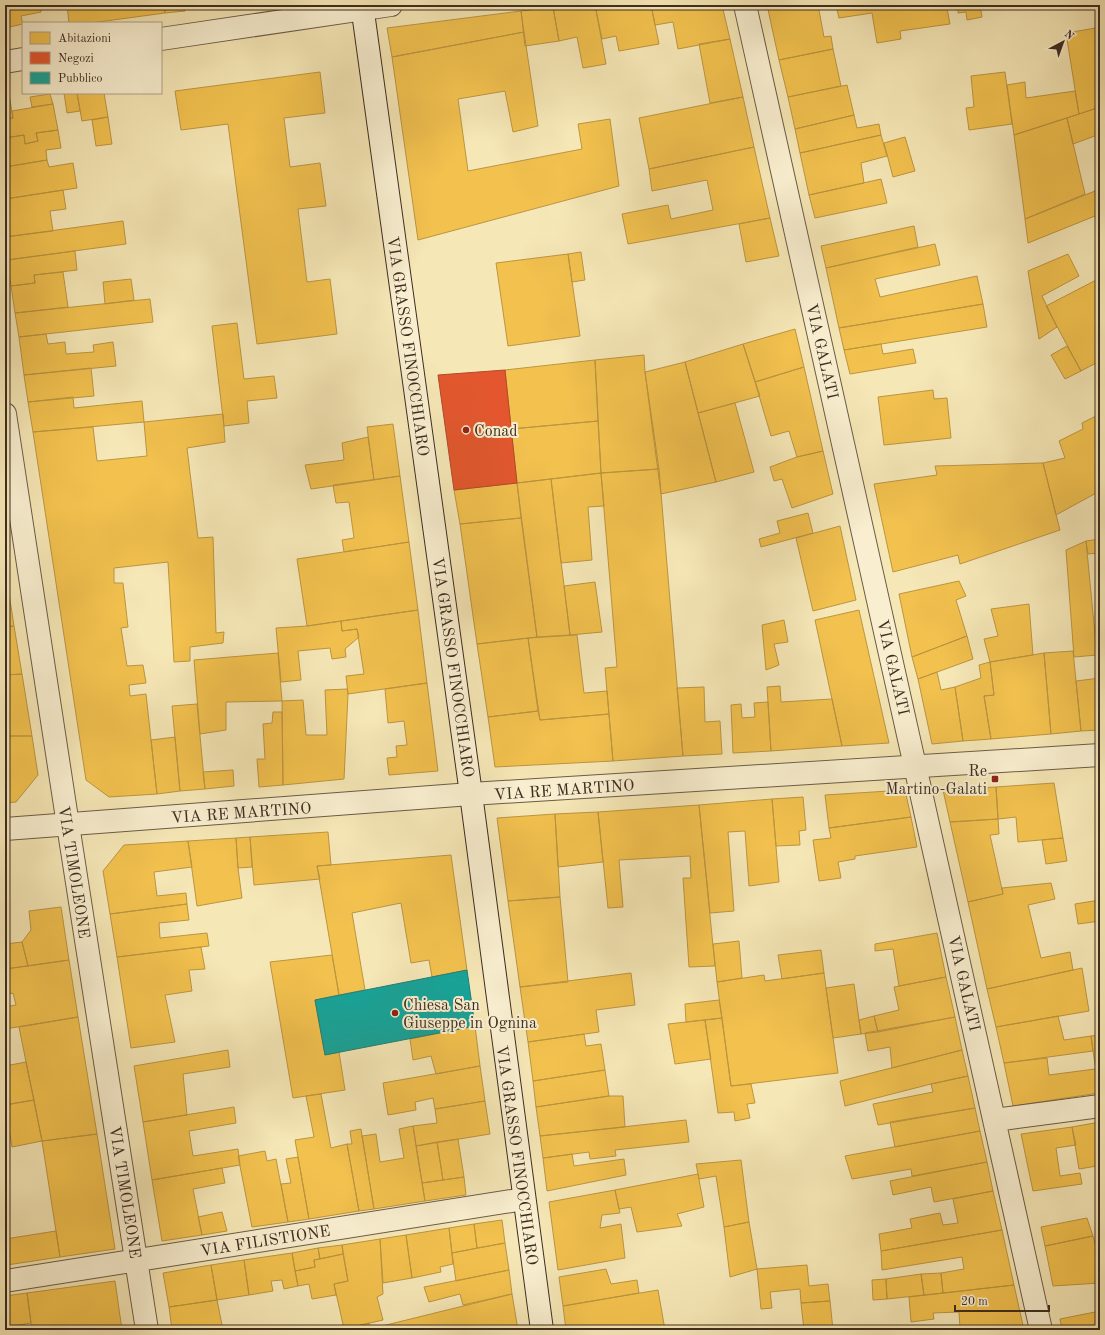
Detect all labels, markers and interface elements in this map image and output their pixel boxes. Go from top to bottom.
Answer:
legend [22,22,162,94]
north arrow [1043,22,1083,62]
text: N [1062,29,1076,43]
text: Abitazioni [58,33,111,45]
text: Negozi [58,53,94,65]
text: Pubblico [58,73,103,85]
street label: VIA GRASSO FINOCCHIARO [384,235,430,457]
street label: VIA GALATI [802,302,840,401]
place label: Conad [474,424,518,440]
marker: Conad [461,425,471,435]
street label: VIA GRASSO FINOCCHIARO [429,556,475,778]
street label: VIA GALATI [873,618,911,717]
place label: Re Martino-Galati [885,764,987,798]
marker: Re Martino-Galati [990,774,1000,784]
street label: VIA RE MARTINO [493,778,635,804]
street label: VIA RE MARTINO [170,801,312,827]
street label: VIA TIMOLEONE [55,805,91,940]
street label: VIA GALATI [944,934,982,1033]
place label: Chiesa San Giuseppe in Ognina [403,998,537,1032]
marker: Chiesa San Giuseppe in Ognina [390,1008,400,1018]
street label: VIA GRASSO FINOCCHIARO [493,1044,539,1266]
street label: VIA TIMOLEONE [106,1125,142,1260]
street label: VIA FILISTIONE [199,1224,332,1260]
scale bar [955,1287,1049,1313]
text: 20 m [961,1296,988,1308]

